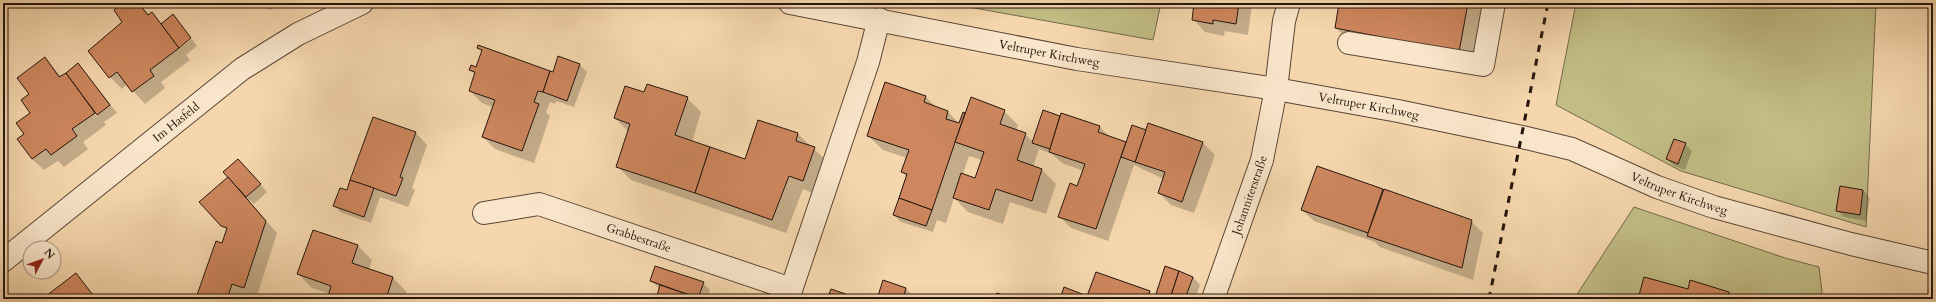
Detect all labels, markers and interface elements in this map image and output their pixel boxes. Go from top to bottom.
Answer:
street label: Veltruper Kirchweg [997,36,1101,70]
street label: Veltruper Kirchweg [1317,89,1421,123]
street label: Im Hasfeld [150,98,203,146]
street label: Johanniterstraße [1228,154,1271,239]
street label: Veltruper Kirchweg [1628,168,1730,218]
street label: Grabbestraße [604,219,673,256]
north arrow [22,240,62,280]
text: N [40,245,58,263]

